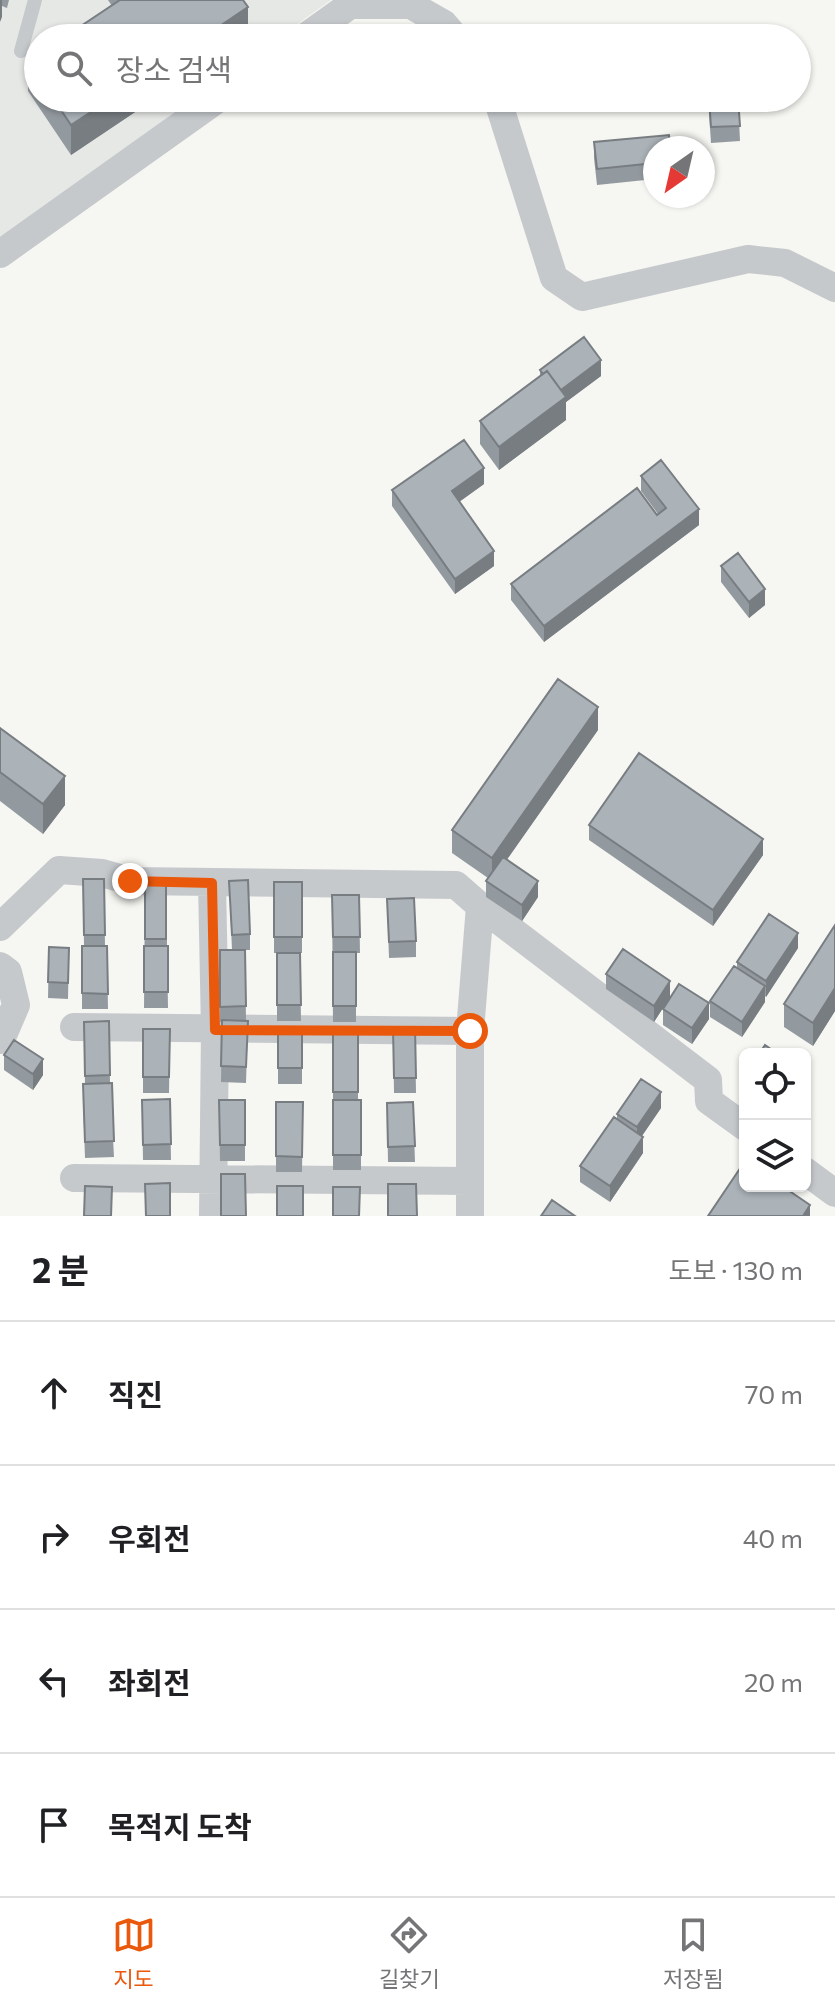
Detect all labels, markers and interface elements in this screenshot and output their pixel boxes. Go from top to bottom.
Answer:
search box [24,24,811,112]
icon: search [52,46,96,90]
text: 장소 검색 [116,50,232,87]
north arrow [643,136,715,208]
route end [112,863,148,899]
route start [452,1013,488,1049]
map controls [739,1048,811,1192]
button: locate [739,1048,811,1120]
button: layers [739,1120,811,1192]
text: 2 분 [32,1248,89,1290]
text: 도보 · 130 m [668,1254,803,1285]
icon: ahead [32,1371,76,1415]
text: 직진 [108,1375,163,1412]
text: 70 m [745,1378,803,1409]
icon: right [32,1515,76,1559]
text: 우회전 [108,1519,191,1556]
text: 40 m [743,1522,803,1553]
icon: left [32,1659,76,1703]
text: 좌회전 [108,1663,191,1700]
text: 20 m [744,1666,803,1697]
icon: arrive [32,1803,76,1847]
text: 목적지 도착 [108,1807,252,1844]
tab: 지도 [112,1913,156,1993]
tab: 길찾기 [379,1913,439,1993]
tab: 저장됨 [663,1913,723,1993]

